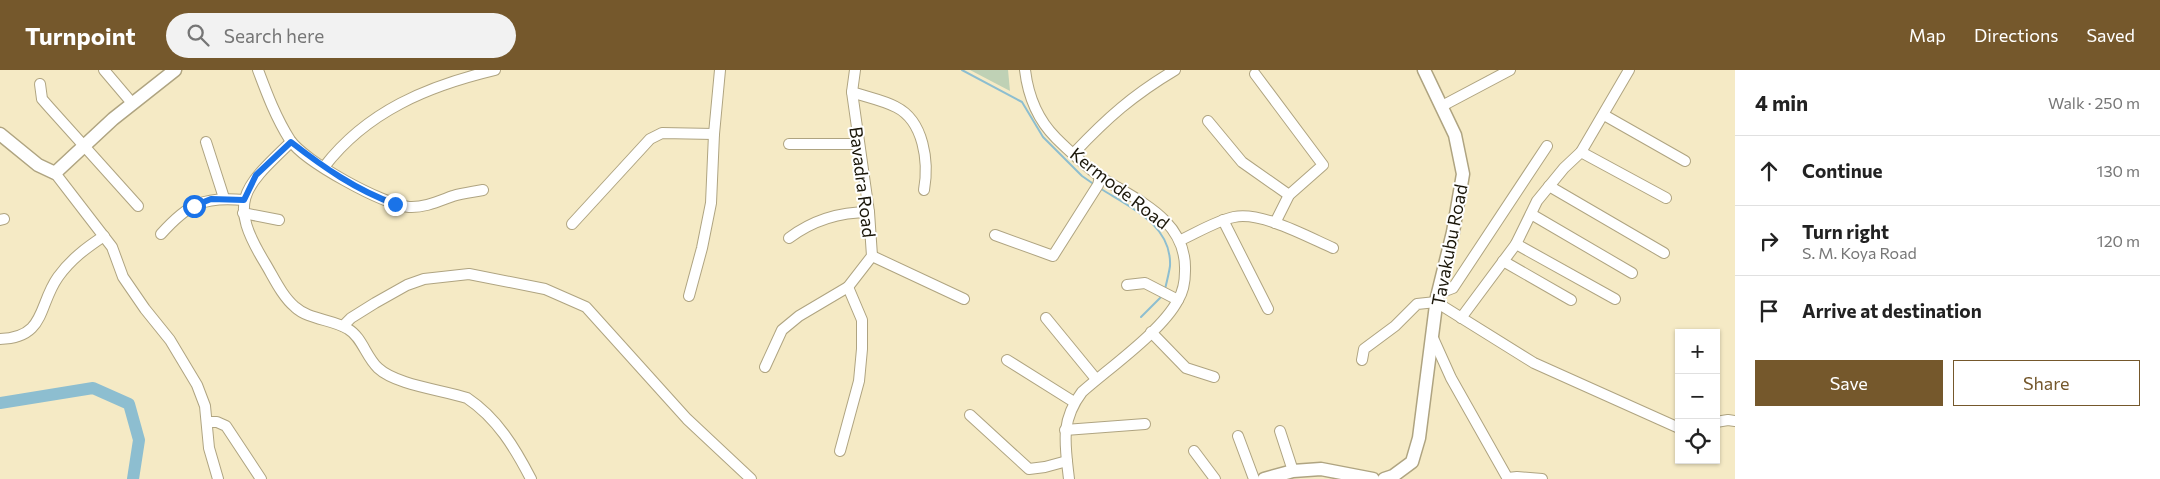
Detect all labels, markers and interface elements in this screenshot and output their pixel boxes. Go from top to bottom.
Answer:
search box [166,13,516,58]
text: Turnpoint [25,21,136,50]
icon: search [184,21,212,49]
text: Search here [224,24,324,47]
text: Map [1909,24,1946,46]
text: Directions [1974,24,2058,46]
text: Saved [2086,24,2135,46]
text: 4 min [1755,90,1808,115]
text: Walk · 250 m [2048,93,2140,112]
street label: Bavadra Road [845,125,881,239]
street label: Kermode Road [1066,142,1174,234]
icon: ahead [1755,157,1783,185]
text: Continue [1802,159,1882,182]
text: 130 m [2097,161,2140,180]
street label: Tavakubu Road [1426,182,1472,308]
route end [384,193,407,216]
route start [183,195,206,218]
text: Turn right [1802,220,1889,243]
icon: right [1755,227,1783,255]
text: 120 m [2097,231,2140,250]
text: S. M. Koya Road [1802,243,1917,262]
icon: arrive [1755,297,1783,325]
text: Arrive at destination [1802,299,1982,322]
map controls [1675,329,1720,464]
button: + [1675,329,1720,374]
button: Save [1755,360,1943,406]
button: Share [1953,360,2140,406]
button: − [1675,374,1720,419]
button: locate [1675,419,1720,464]

